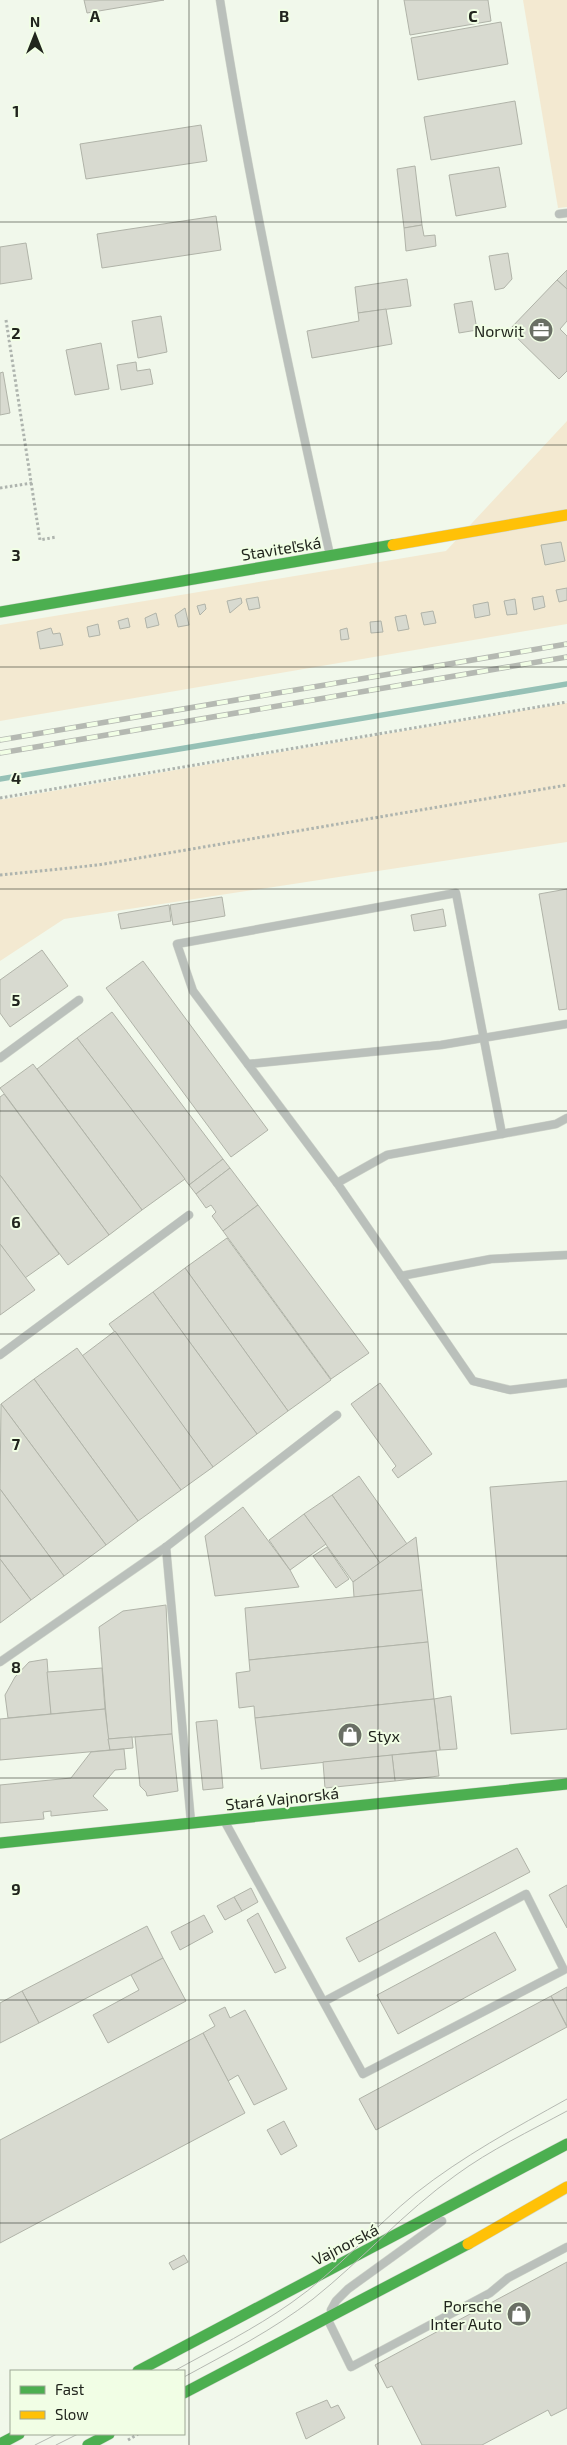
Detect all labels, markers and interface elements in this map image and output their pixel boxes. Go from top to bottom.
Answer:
text: A [90,6,101,25]
text: B [279,6,289,25]
text: C [468,6,478,25]
north arrow [10,10,60,60]
text: N [30,13,40,30]
text: 1 [13,101,19,120]
office icon: Norwit [528,317,554,343]
place label: Norwit [474,321,524,340]
text: 2 [11,323,21,342]
street label: Staviteľská [240,532,322,564]
text: 3 [11,545,21,564]
text: 4 [11,768,21,787]
text: 5 [12,990,21,1009]
text: 6 [11,1212,21,1231]
text: 7 [12,1434,21,1453]
text: 8 [11,1657,21,1676]
shop icon: Styx [337,1722,363,1748]
place label: Styx [368,1726,400,1745]
street label: Stará Vajnorská [224,1783,340,1814]
text: 9 [11,1879,21,1898]
street label: Vajnorská [309,2219,382,2270]
place label: Porsche Inter Auto [430,2296,502,2333]
shop icon: Porsche Inter Auto [506,2301,532,2327]
legend [10,2370,185,2435]
text: Fast [55,2380,85,2398]
text: Slow [55,2405,89,2423]

